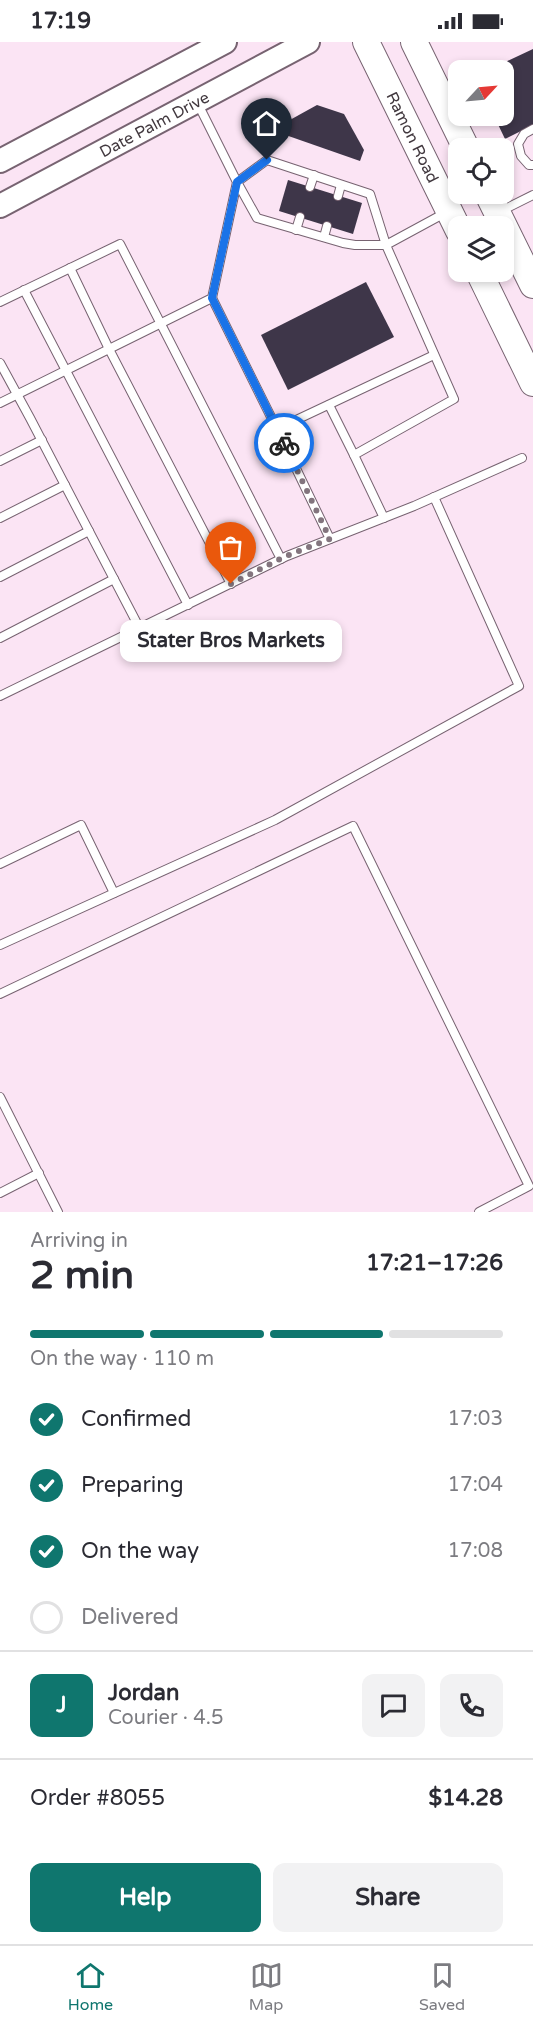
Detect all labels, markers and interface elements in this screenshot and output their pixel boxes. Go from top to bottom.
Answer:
text: 17:19 [30,8,91,34]
north arrow [448,60,514,126]
map controls [448,60,514,282]
street label: Date Palm Drive [96,88,213,162]
street label: Ramon Road [381,89,443,186]
pin [241,98,292,160]
icon: home [250,107,283,140]
button: locate [448,138,514,204]
button: layers [448,216,514,282]
courier [254,413,314,473]
icon: bike [268,427,301,460]
pin [205,522,256,584]
icon: bag [214,531,247,564]
callout: Stater Bros Markets [120,620,342,662]
text: Stater Bros Markets [137,629,325,653]
text: Arriving in [30,1229,128,1253]
text: 17:21–17:26 [366,1250,503,1276]
text: 2 min [30,1252,134,1299]
text: On the way · 110 m [30,1347,214,1371]
icon: check [30,1403,63,1436]
text: Confirmed [81,1406,191,1432]
text: 17:03 [448,1407,503,1431]
icon: check [30,1469,63,1502]
text: Preparing [81,1472,184,1498]
text: 17:04 [448,1473,503,1497]
icon: check [30,1535,63,1568]
text: On the way [81,1538,199,1564]
text: 17:08 [448,1539,503,1563]
text: Delivered [81,1604,179,1630]
button: chat [362,1674,425,1737]
button: phone [440,1674,503,1737]
text: Jordan [108,1680,179,1706]
text: J [56,1692,67,1718]
text: Courier · 4.5 [108,1706,223,1730]
text: Order #8055 [30,1785,165,1811]
text: $14.28 [428,1785,503,1811]
button: Help [30,1863,261,1932]
button: Share [273,1863,503,1932]
tab: Home [68,1959,113,2015]
tab: Map [249,1959,283,2015]
tab: Saved [419,1959,465,2015]

